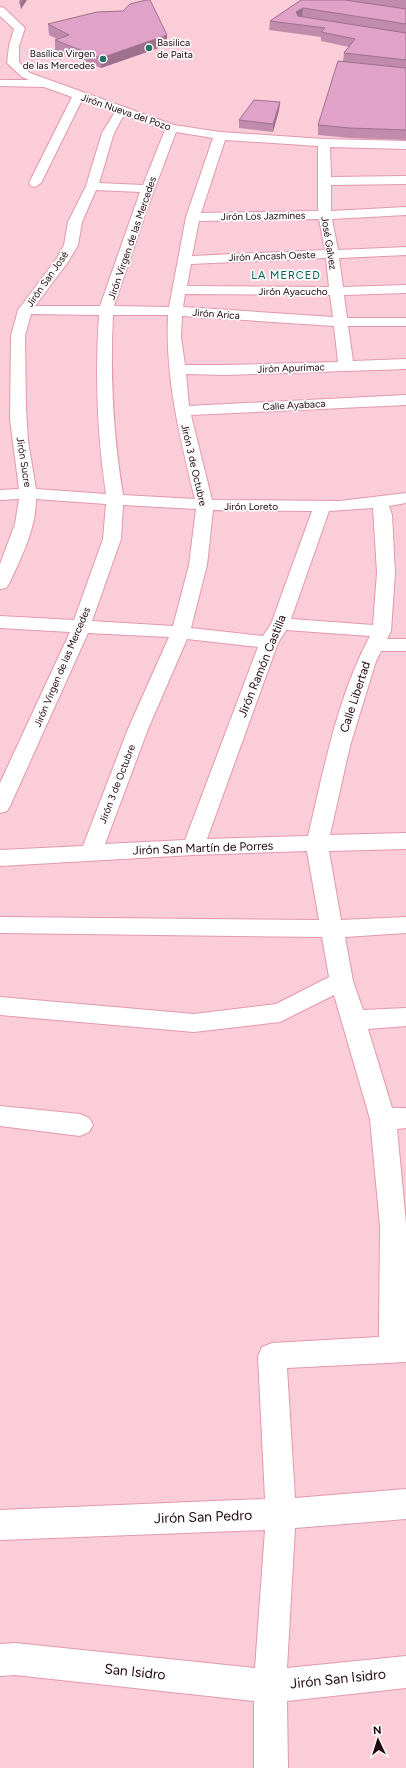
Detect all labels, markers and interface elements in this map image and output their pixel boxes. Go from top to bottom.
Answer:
place label: Basilica de Paita [157,36,193,61]
marker: Basilica de Paita [144,43,154,53]
place label: Basílica Virgen de las Mercedes [23,47,95,72]
marker: Basílica Virgen de las Mercedes [98,54,108,64]
street label: Jirón Nueva del Pozo [79,91,173,134]
street label: Jirón Virgen de las Mercedes [105,175,159,301]
street label: Jirón Los Jazmines [221,209,306,223]
street label: José Galvez [318,215,340,271]
street label: Jirón San José [23,248,71,309]
street label: Jirón Ancash Oeste [228,248,316,264]
district label: LA MERCED [251,269,321,282]
street label: Jirón Ayacucho [258,285,328,298]
street label: Jirón Arica [192,306,240,322]
street label: Jirón Apurímac [257,360,326,376]
street label: Calle Ayabaca [262,397,326,413]
street label: Jirón 3 de Octubre [178,423,210,508]
street label: Jirón Sucre [14,436,34,489]
street label: Jirón Loreto [224,500,278,513]
street label: Jirón Virgen de las Mercedes [31,605,93,729]
street label: Jirón Ramón Castilla [235,613,289,719]
street label: Calle Libertad [337,660,373,734]
street label: Jirón 3 de Octubre [96,742,138,825]
street label: Jirón San Martín de Porres [132,839,274,857]
street label: Jirón San Pedro [154,1507,252,1527]
street label: San Isidro [103,1660,167,1684]
street label: Jirón San Isidro [289,1666,387,1692]
north arrow [358,1720,398,1760]
text: N [373,1724,382,1737]

